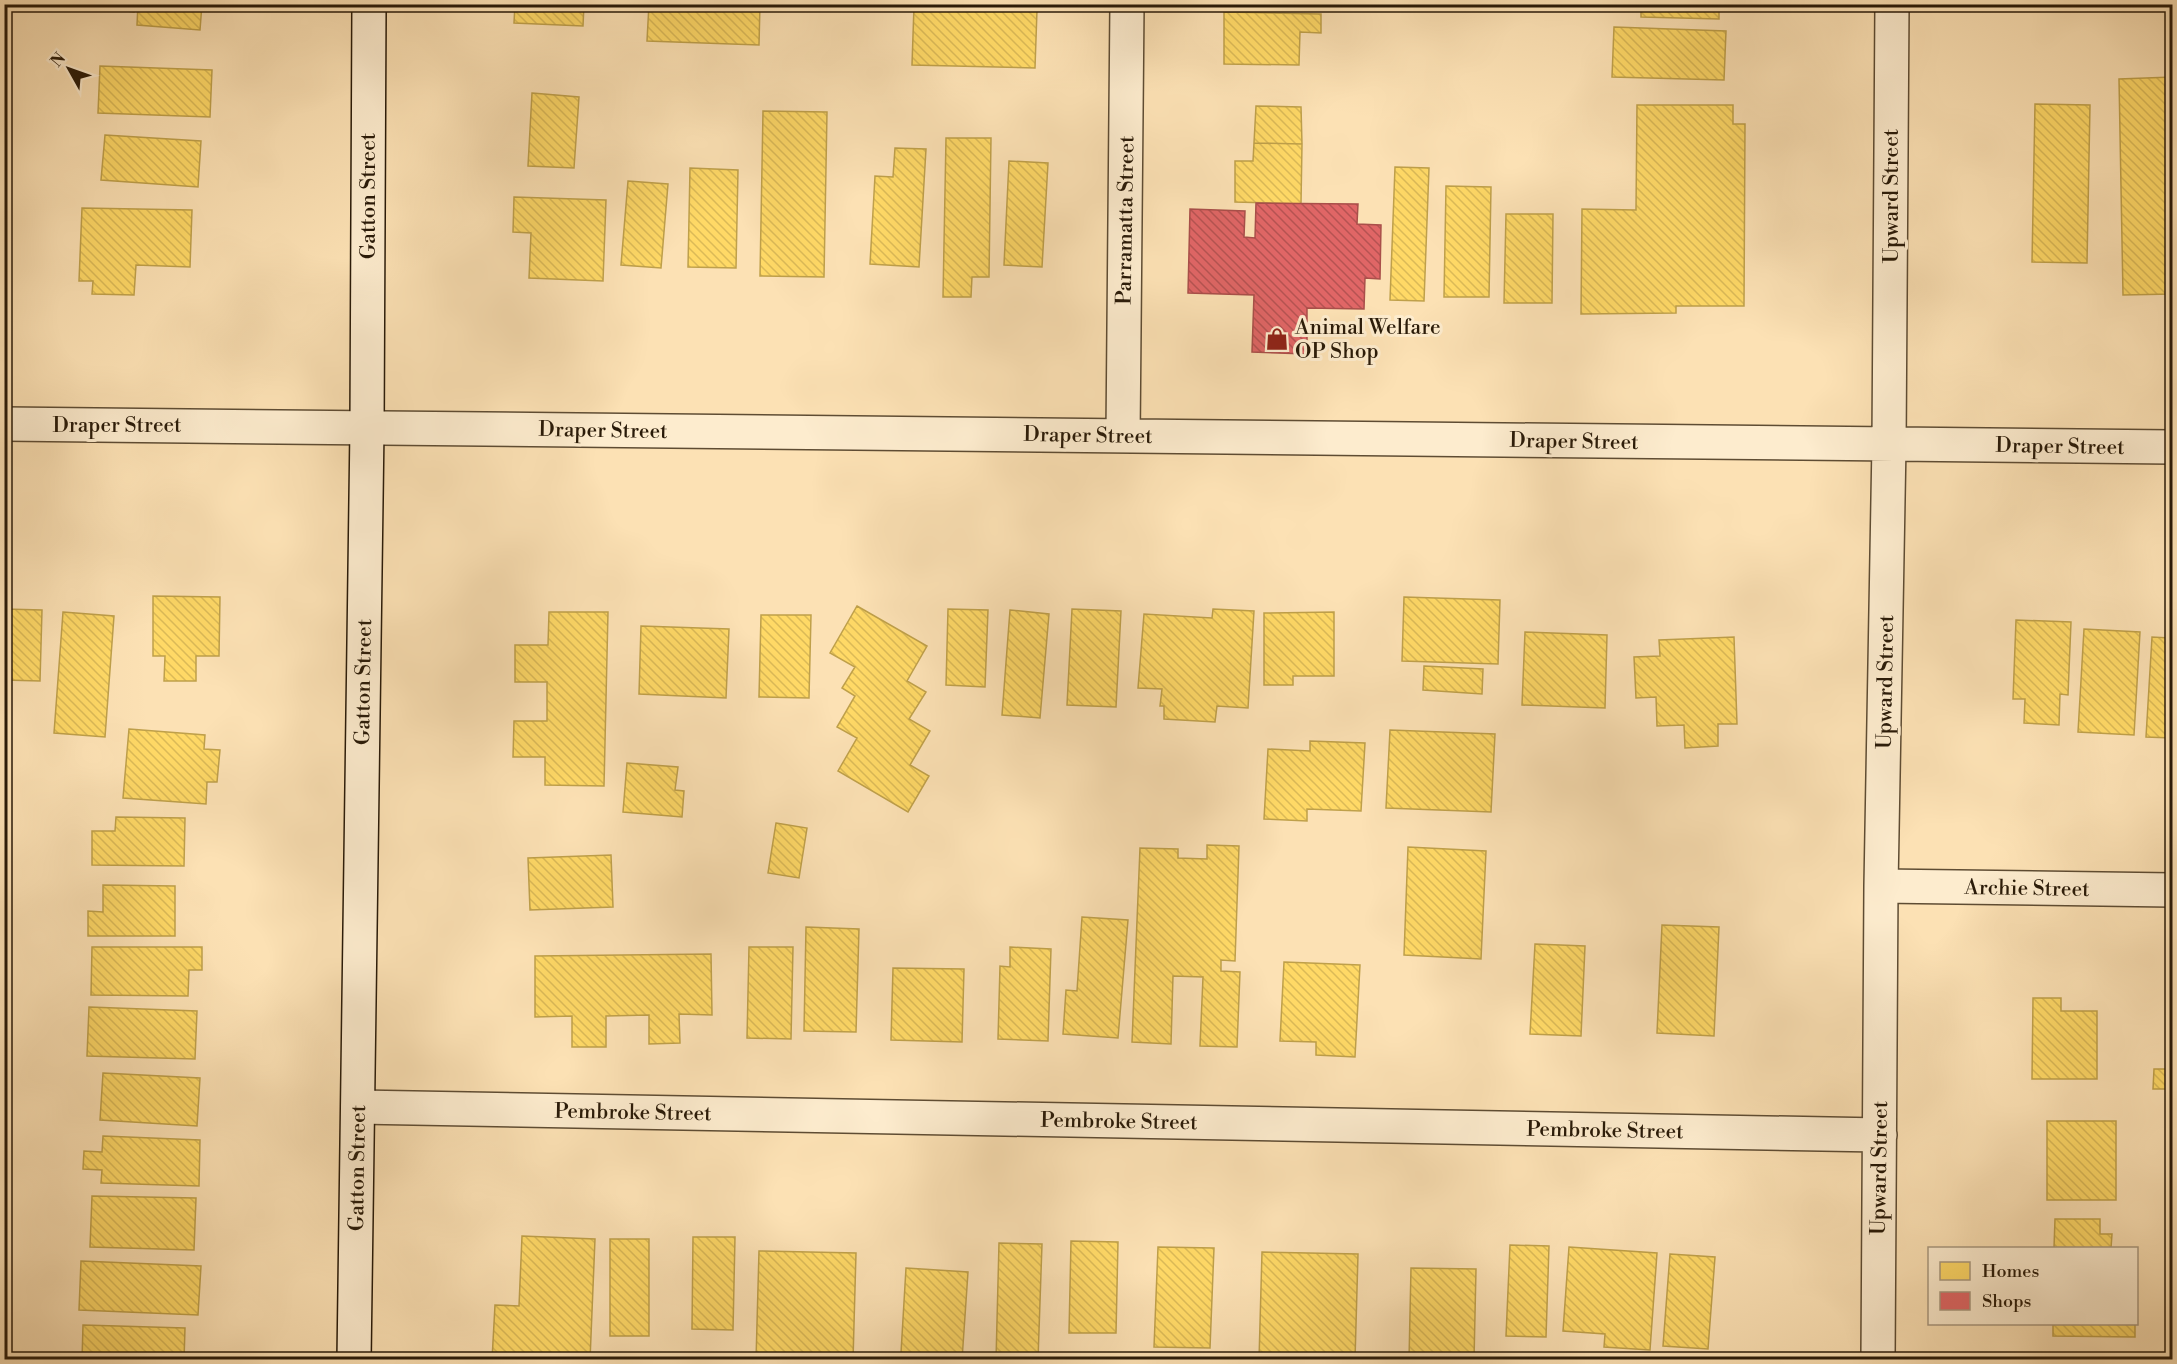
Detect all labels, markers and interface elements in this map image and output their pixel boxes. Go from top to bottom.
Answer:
north arrow [39,39,99,99]
text: N [47,48,70,71]
street label: Upward Street [1879,128,1905,263]
street label: Gatton Street [356,132,382,259]
street label: Parramatta Street [1112,135,1140,305]
place label: Animal Welfare OP Shop [1294,315,1441,365]
shop icon: Animal Welfare OP Shop [1264,326,1290,352]
street label: Draper Street [52,413,182,439]
street label: Draper Street [538,417,668,445]
street label: Draper Street [1023,422,1153,450]
street label: Draper Street [1509,428,1639,456]
street label: Draper Street [1995,433,2125,461]
street label: Upward Street [1872,614,1900,749]
street label: Gatton Street [350,618,378,745]
street label: Archie Street [1963,875,2090,903]
street label: Pembroke Street [554,1099,712,1127]
street label: Upward Street [1866,1100,1894,1235]
street label: Gatton Street [344,1104,372,1231]
street label: Pembroke Street [1040,1108,1198,1136]
street label: Pembroke Street [1526,1117,1684,1145]
legend [1928,1247,2138,1325]
text: Homes [1982,1260,2039,1283]
text: Shops [1982,1290,2032,1313]

